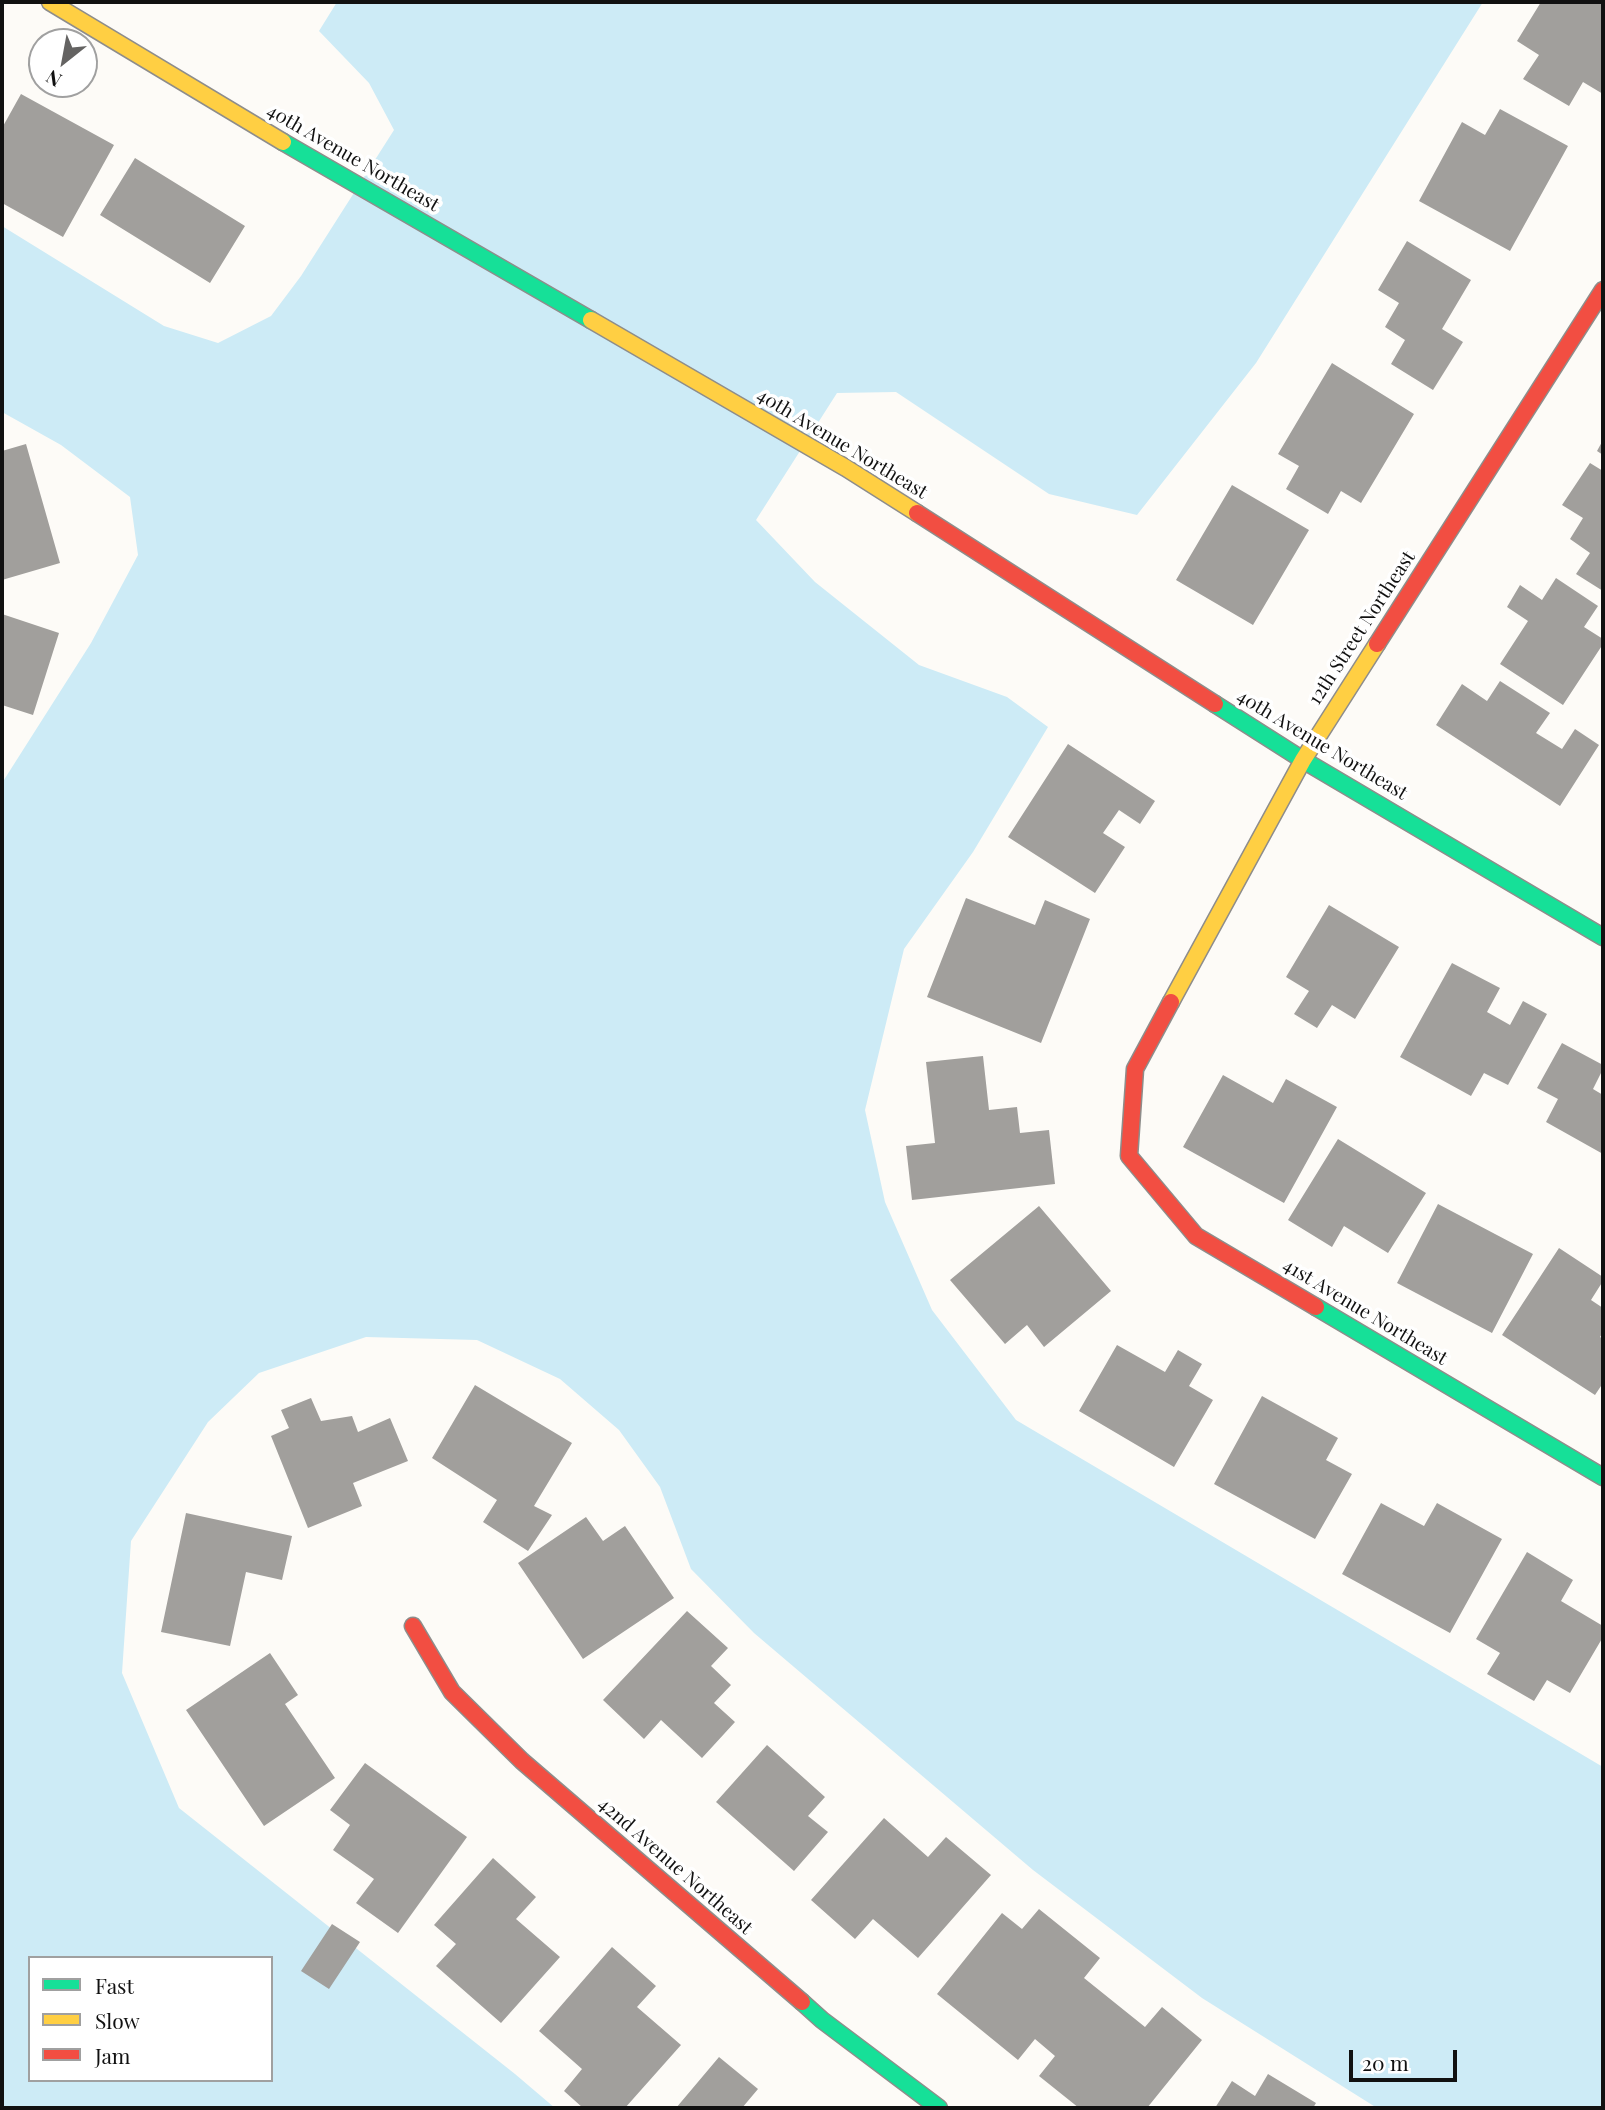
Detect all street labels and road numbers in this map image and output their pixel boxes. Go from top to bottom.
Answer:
street label: 40th Avenue Northeast [263,99,443,217]
street label: 40th Avenue Northeast [753,384,931,504]
street label: 12th Street Northeast [1304,547,1420,709]
street label: 40th Avenue Northeast [1233,685,1411,805]
street label: 41st Avenue Northeast [1279,1254,1451,1370]
street label: 42nd Avenue Northeast [593,1793,757,1939]

